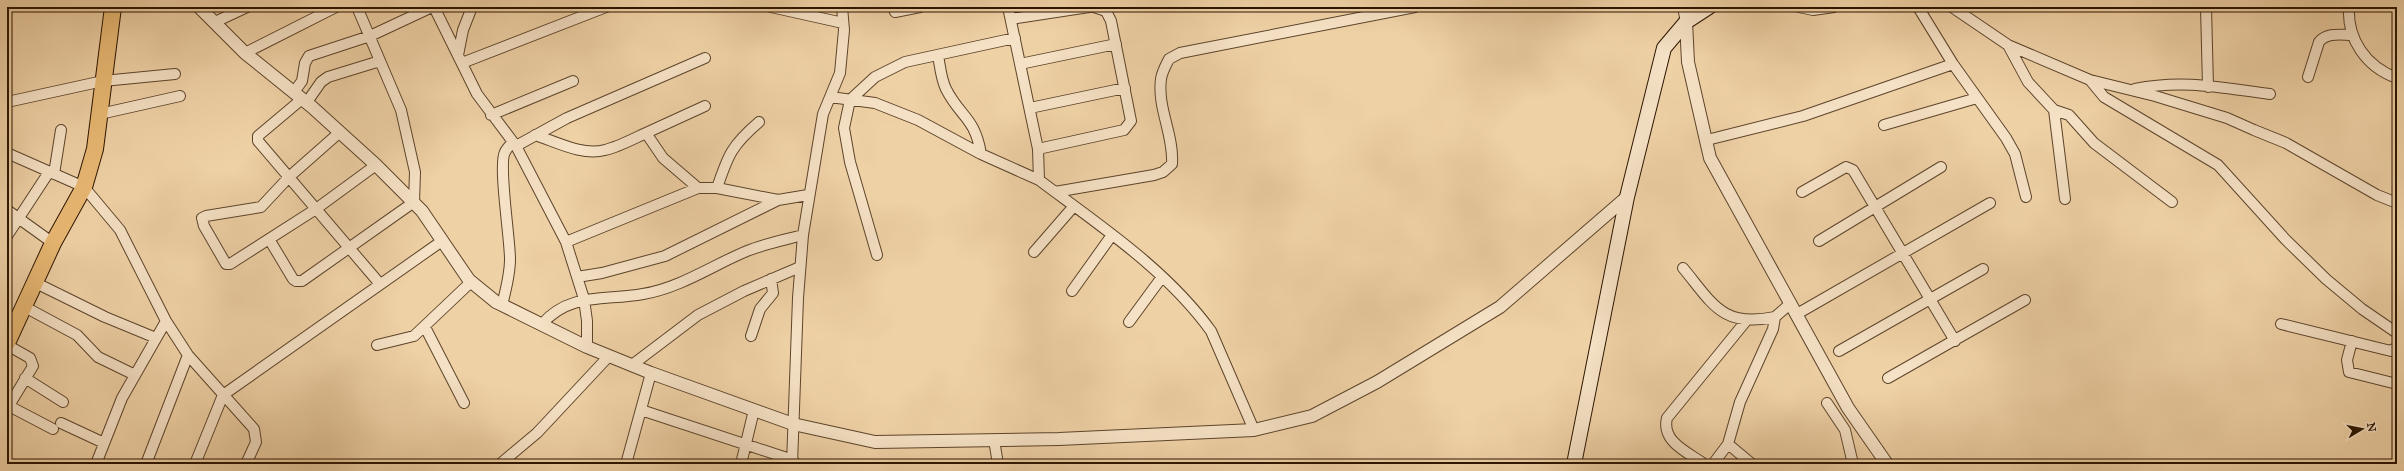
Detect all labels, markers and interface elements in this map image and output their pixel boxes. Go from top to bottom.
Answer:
north arrow [2342,409,2382,449]
text: N [2364,422,2379,434]

